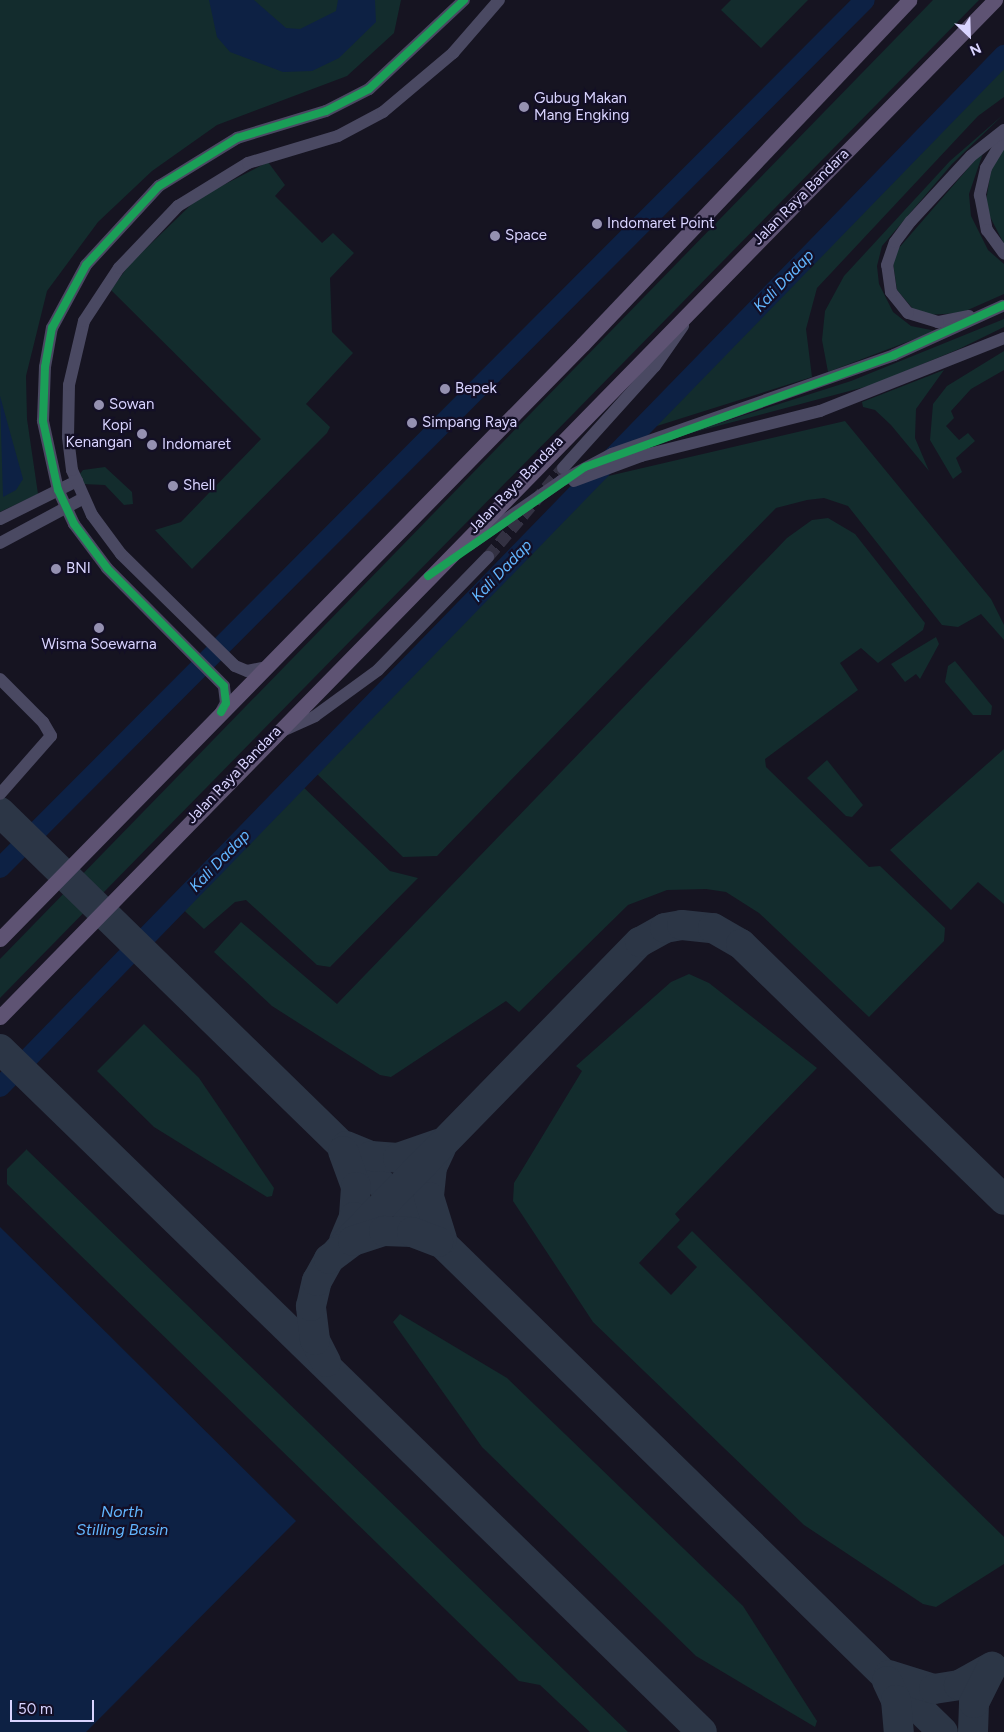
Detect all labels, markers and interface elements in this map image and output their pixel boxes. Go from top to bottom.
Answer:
north arrow [944,10,994,60]
text: N [967,39,984,59]
place label: Gubug Makan Mang Engking [534,89,629,124]
marker: Gubug Makan Mang Engking [518,101,530,113]
street label: Jalan Raya Bandara [749,145,853,249]
place label: Indomaret Point [607,215,715,233]
marker: Indomaret Point [591,218,603,230]
place label: Space [505,227,547,245]
marker: Space [489,230,501,242]
water label: Kali Dadap [750,246,818,316]
place label: Bepek [455,380,497,398]
marker: Bepek [439,383,451,395]
place label: Sowan [109,396,154,414]
marker: Sowan [93,399,105,411]
place label: Simpang Raya [422,414,517,432]
place label: Kopi Kenangan [66,416,132,451]
marker: Simpang Raya [406,417,418,429]
marker: Kopi Kenangan [136,428,148,440]
street label: Jalan Raya Bandara [465,432,567,538]
place label: Indomaret [162,436,231,454]
marker: Indomaret [146,439,158,451]
place label: Shell [183,477,215,495]
marker: Shell [167,480,179,492]
water label: Kali Dadap [468,536,536,606]
place label: BNI [66,560,91,578]
marker: BNI [50,563,62,575]
marker: Wisma Soewarna [93,622,105,634]
place label: Wisma Soewarna [41,636,157,654]
street label: Jalan Raya Bandara [183,722,285,828]
water label: Kali Dadap [186,826,254,896]
water label: North Stilling Basin [76,1502,168,1540]
scale bar [12,1690,96,1722]
text: 50 m [18,1700,53,1718]

